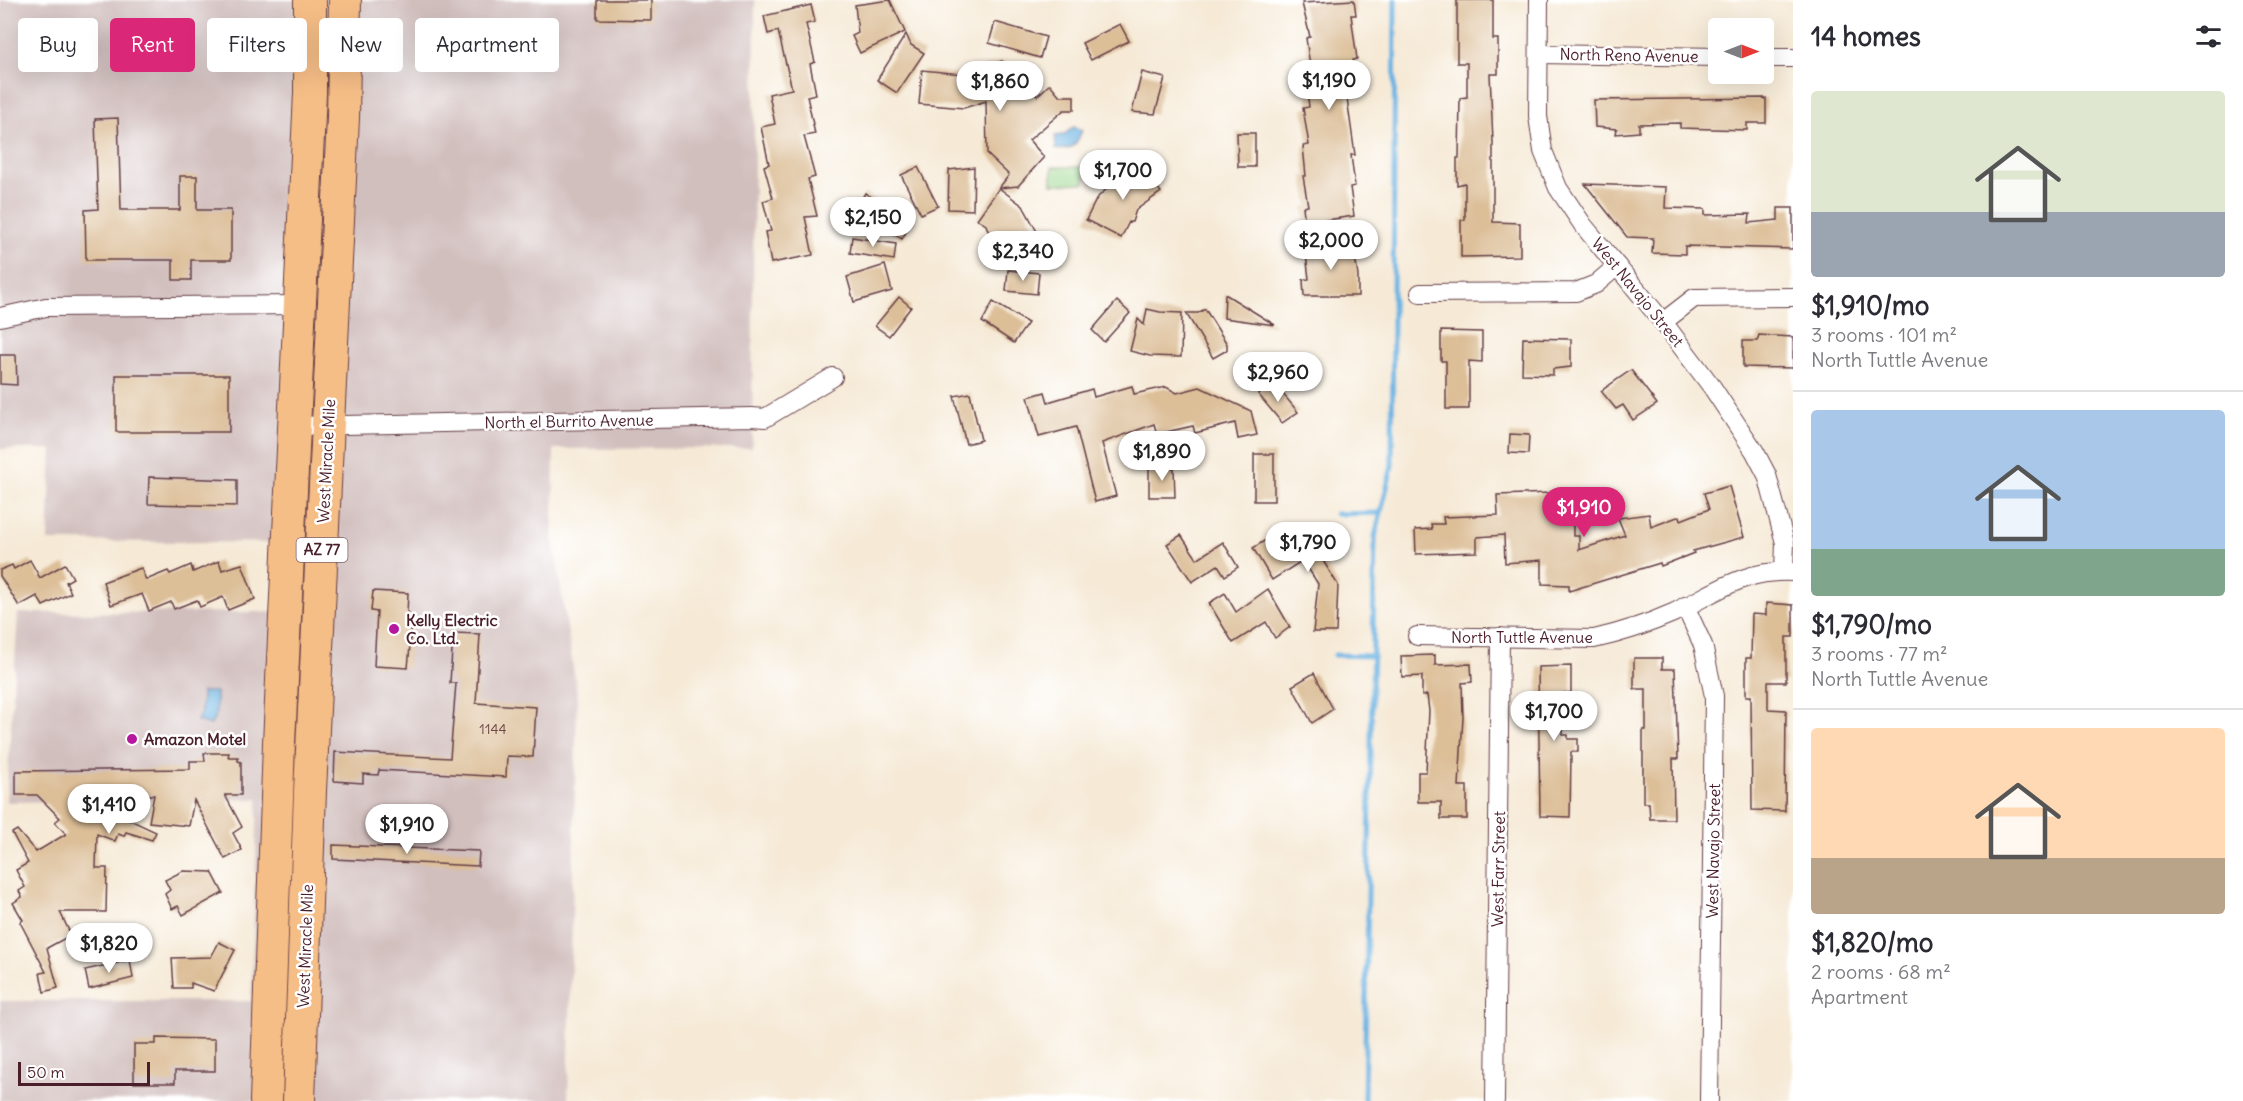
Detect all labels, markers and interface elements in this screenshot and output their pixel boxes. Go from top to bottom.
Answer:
chip: Buy [18,18,98,72]
chip: Rent [110,18,195,72]
chip: Filters [207,18,307,72]
chip: New [319,18,403,72]
chip: Apartment [415,18,559,72]
north arrow [1708,18,1774,84]
map controls [1708,18,1774,84]
text: 14 homes [1811,20,1921,53]
icon: filters [2192,20,2225,53]
street label: North Reno Avenue [1559,44,1699,66]
pin: $1,190 [1280,60,1378,111]
pin: $1,860 [951,61,1049,112]
text: $1,190 [1302,67,1356,92]
text: $1,860 [970,68,1030,93]
icon: home [1964,130,2072,238]
pin: $1,700 [1074,150,1172,201]
text: $1,700 [1094,157,1153,182]
pin: $2,150 [824,197,922,248]
text: $2,150 [844,204,902,229]
pin: $2,000 [1282,220,1380,271]
text: $2,000 [1298,227,1364,252]
pin: $2,340 [974,231,1072,282]
street label: West Navajo Street [1588,233,1689,351]
text: $2,340 [992,238,1054,263]
text: $1,910/mo [1811,289,1929,322]
text: 3 rooms · 101 m² [1811,322,1957,347]
text: North Tuttle Avenue [1811,347,1988,372]
pin: $2,960 [1229,352,1327,403]
text: $2,960 [1247,359,1309,384]
street label: West Miracle Mile [313,399,339,523]
street label: North el Burrito Avenue [484,410,654,432]
pin: $1,890 [1113,431,1211,482]
text: $1,890 [1132,438,1192,463]
icon: home [1964,449,2072,557]
pin: $1,910 [1535,487,1633,538]
text: $1,910 [1556,494,1612,519]
pin: $1,790 [1259,522,1357,573]
text: $1,790 [1279,529,1337,554]
road number: AZ 77 [296,538,348,562]
text: $1,790/mo [1811,608,1932,641]
place label: Kelly Electric Co. Ltd. [406,610,498,648]
marker: Kelly Electric Co. Ltd. [387,622,401,636]
street label: North Tuttle Avenue [1451,627,1593,647]
text: 3 rooms · 77 m² [1811,641,1948,666]
text: North Tuttle Avenue [1811,666,1988,691]
pin: $1,700 [1505,691,1603,742]
text: $1,700 [1525,698,1584,723]
house number: 1144 [479,720,507,738]
place label: Amazon Motel [144,729,246,749]
marker: Amazon Motel [125,732,139,746]
icon: home [1964,767,2072,875]
street label: West Navajo Street [1702,783,1724,919]
pin: $1,410 [60,784,158,835]
text: $1,410 [82,791,136,816]
pin: $1,910 [358,804,456,855]
street label: West Farr Street [1487,810,1509,927]
text: $1,910 [379,811,435,836]
street label: West Miracle Mile [293,884,317,1008]
pin: $1,820 [60,923,158,974]
text: $1,820/mo [1811,926,1933,959]
text: $1,820 [80,930,138,955]
text: 2 rooms · 68 m² [1811,959,1951,984]
text: Apartment [1811,984,1908,1009]
scale bar [18,1059,150,1086]
text: 50 m [27,1062,65,1082]

